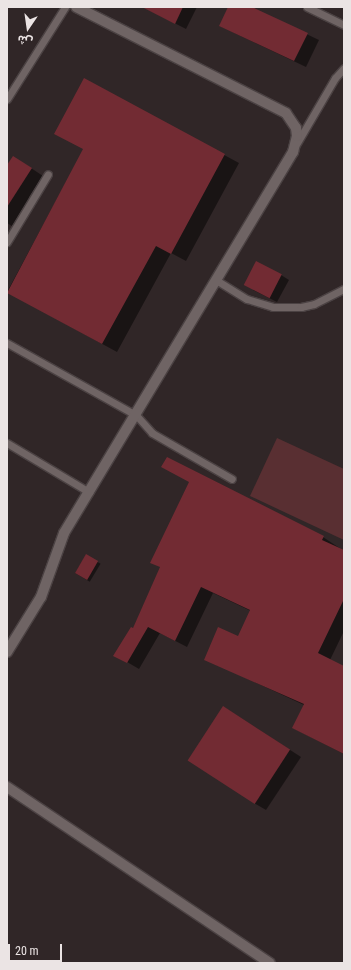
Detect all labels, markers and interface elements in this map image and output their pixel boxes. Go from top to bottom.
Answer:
north arrow [8,8,48,48]
text: ش [16,32,34,48]
scale bar [10,936,64,962]
text: 20 m [15,944,39,958]

